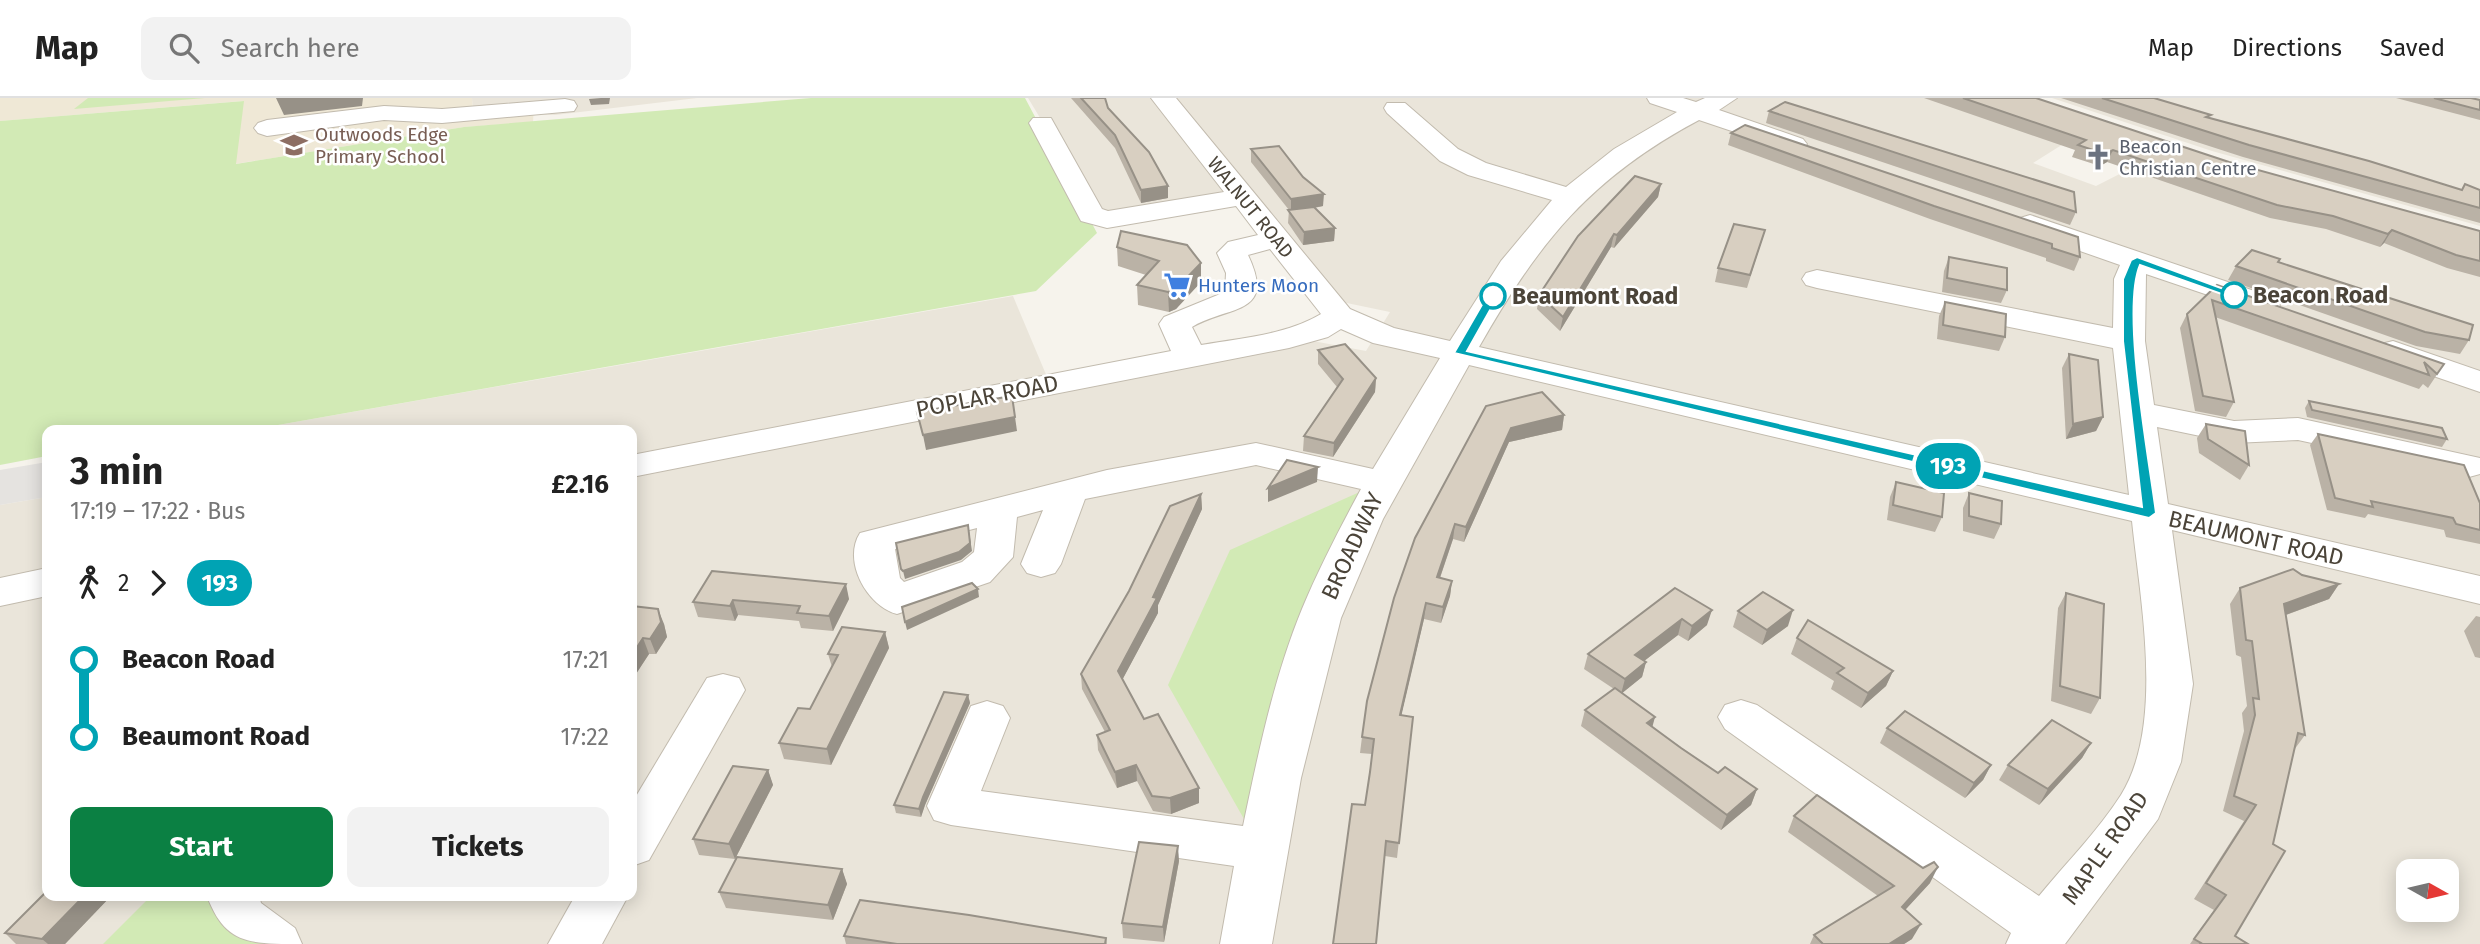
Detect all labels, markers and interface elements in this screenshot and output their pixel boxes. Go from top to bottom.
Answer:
search box [141,17,631,80]
text: Map [35,28,99,68]
icon: search [165,29,203,67]
text: Search here [221,33,360,64]
text: Map [2148,34,2194,62]
text: Directions [2232,34,2342,62]
text: Saved [2380,34,2445,62]
place label: Outwoods Edge Primary School [315,123,448,168]
school or university icon: Outwoods Edge Primary School [279,130,309,160]
place label: Beacon Christian Centre [2119,135,2257,180]
church icon: Beacon Christian Centre [2083,142,2113,172]
street label: WALNUT ROAD [1203,152,1299,263]
supermarket icon: Hunters Moon [1162,270,1192,300]
place label: Hunters Moon [1198,274,1319,297]
place label: Beacon Road [2253,281,2388,309]
place label: Beaumont Road [1512,282,1678,310]
marker: Beacon Road [2221,282,2247,308]
marker: Beaumont Road [1480,283,1506,309]
street label: POPLAR ROAD [913,368,1061,424]
line badge: 193 [1908,443,1988,489]
text: 3 min [70,448,164,494]
text: 193 [1930,452,1966,480]
text: £2.16 [551,469,609,500]
street label: BROADWAY [1315,488,1389,604]
text: 17:19 – 17:22 · Bus [70,497,245,525]
street label: BEAUMONT ROAD [2166,504,2346,572]
icon: walk [70,564,108,602]
icon: forward [139,564,177,602]
text: 2 [118,569,129,597]
text: 193 [201,569,238,597]
text: Beacon Road [122,644,275,675]
text: 17:21 [563,646,609,674]
text: Beaumont Road [122,721,310,752]
text: 17:22 [561,723,609,751]
street label: MAPLE ROAD [2056,786,2154,910]
button: Start [70,807,333,887]
button: Tickets [347,807,609,887]
north arrow [2396,859,2459,922]
map controls [2396,859,2459,922]

